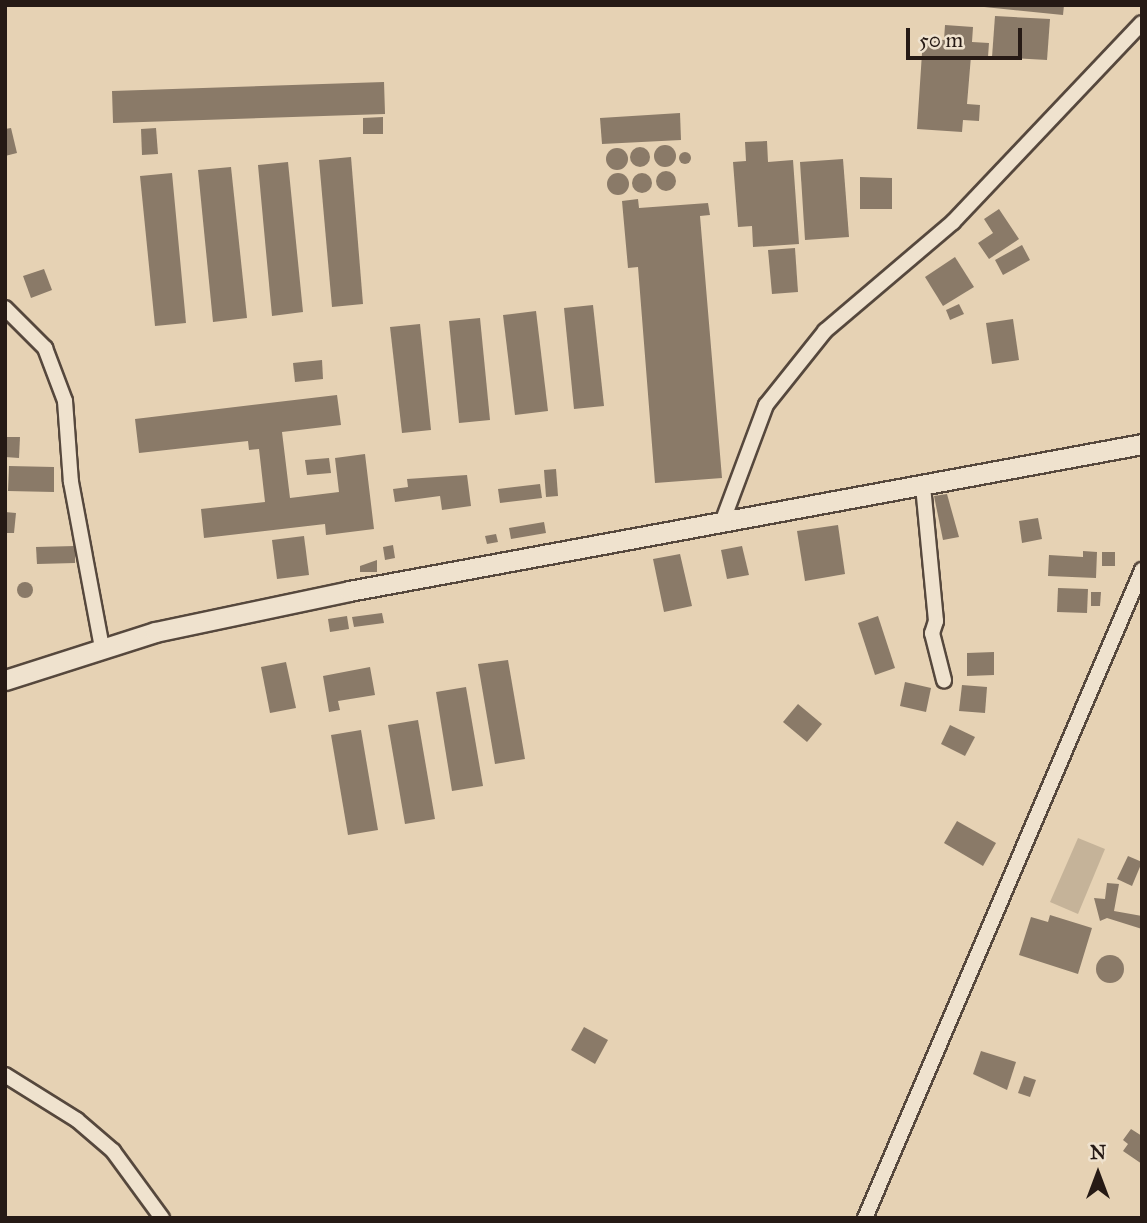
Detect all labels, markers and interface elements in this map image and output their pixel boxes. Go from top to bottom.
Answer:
scale bar [909,14,1024,58]
text: 50 m [919,27,963,53]
north arrow [1063,1139,1133,1209]
text: N [1090,1141,1106,1164]

